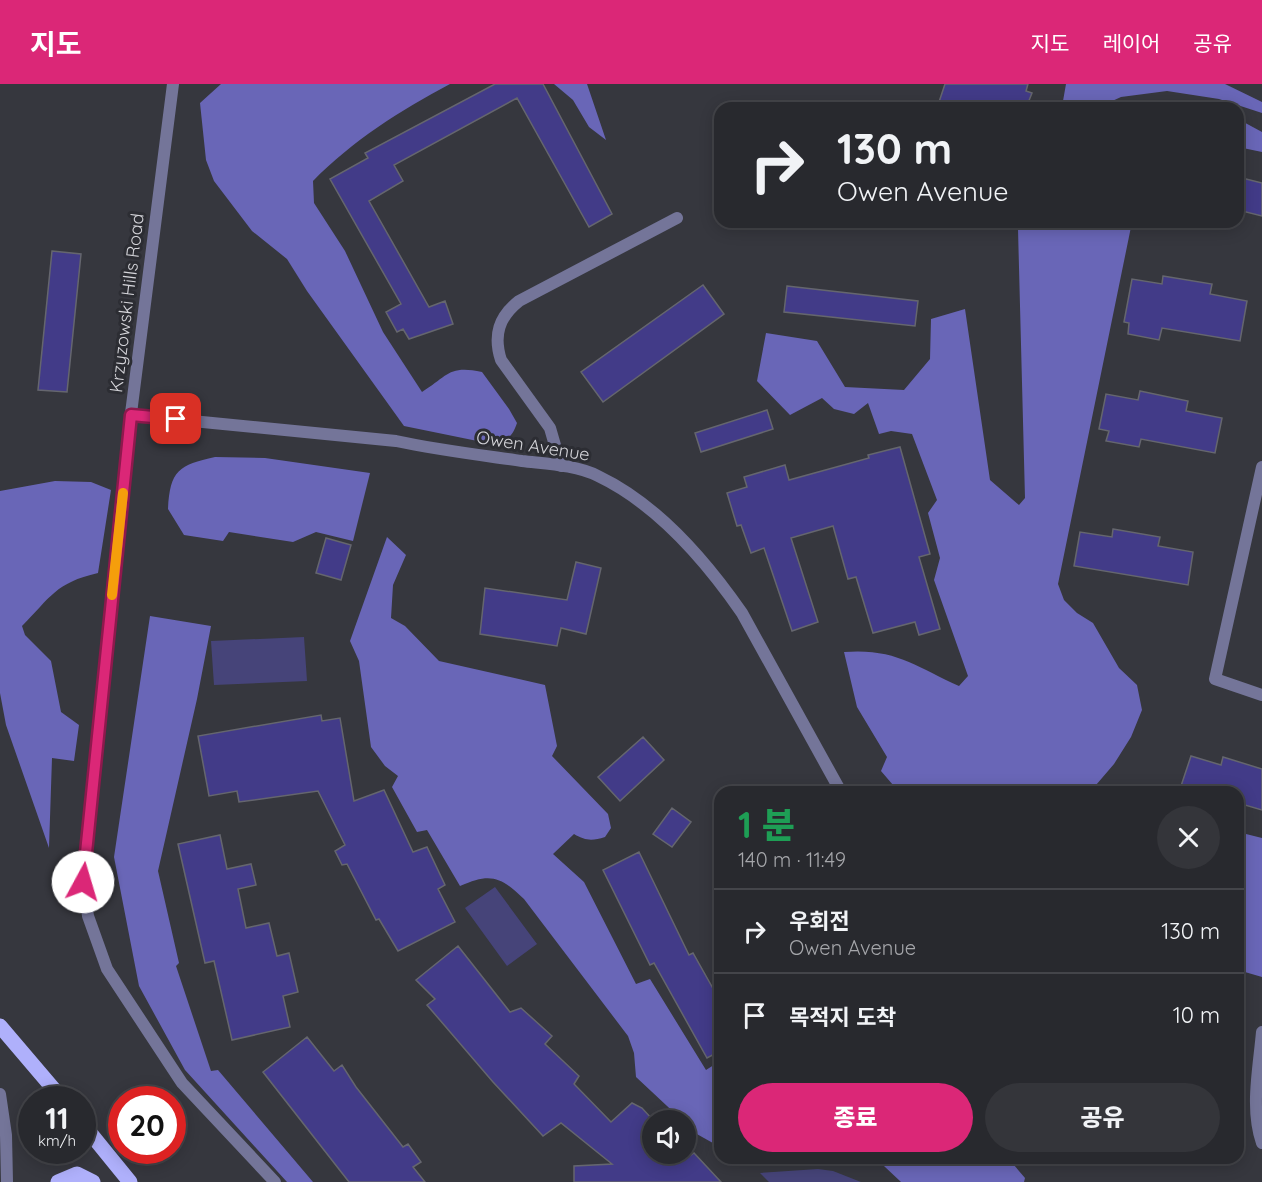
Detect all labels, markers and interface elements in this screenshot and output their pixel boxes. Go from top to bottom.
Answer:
text: 지도 [30,26,82,61]
text: 지도 [1031,30,1069,56]
text: 레이어 [1102,30,1160,56]
text: 공유 [1193,30,1232,56]
text: 130 m [837,122,952,175]
icon: right [738,126,816,204]
text: Owen Avenue [837,174,1009,208]
street label: Krzyzowski Hills Road [104,212,149,394]
pin [150,393,201,444]
icon: arrive [159,402,192,435]
street label: Owen Avenue [475,425,591,466]
text: 1 분 [738,802,795,847]
button: close [1157,806,1220,869]
text: 140 m · 11:49 [738,847,846,872]
position arrow [51,850,115,914]
text: 우회전 [789,907,850,935]
icon: right [738,915,771,948]
text: 130 m [1161,917,1220,945]
text: Owen Avenue [789,935,916,960]
icon: arrive [738,999,771,1032]
text: 10 m [1173,1001,1220,1029]
text: 목적지 도착 [789,1003,896,1031]
button: 종료 [738,1083,973,1152]
button: 공유 [985,1083,1220,1152]
speed limit sign: 20 [108,1086,186,1164]
text: 11 [45,1099,69,1137]
map controls [642,1110,696,1164]
button: sound [642,1110,696,1164]
text: km/h [38,1131,76,1150]

